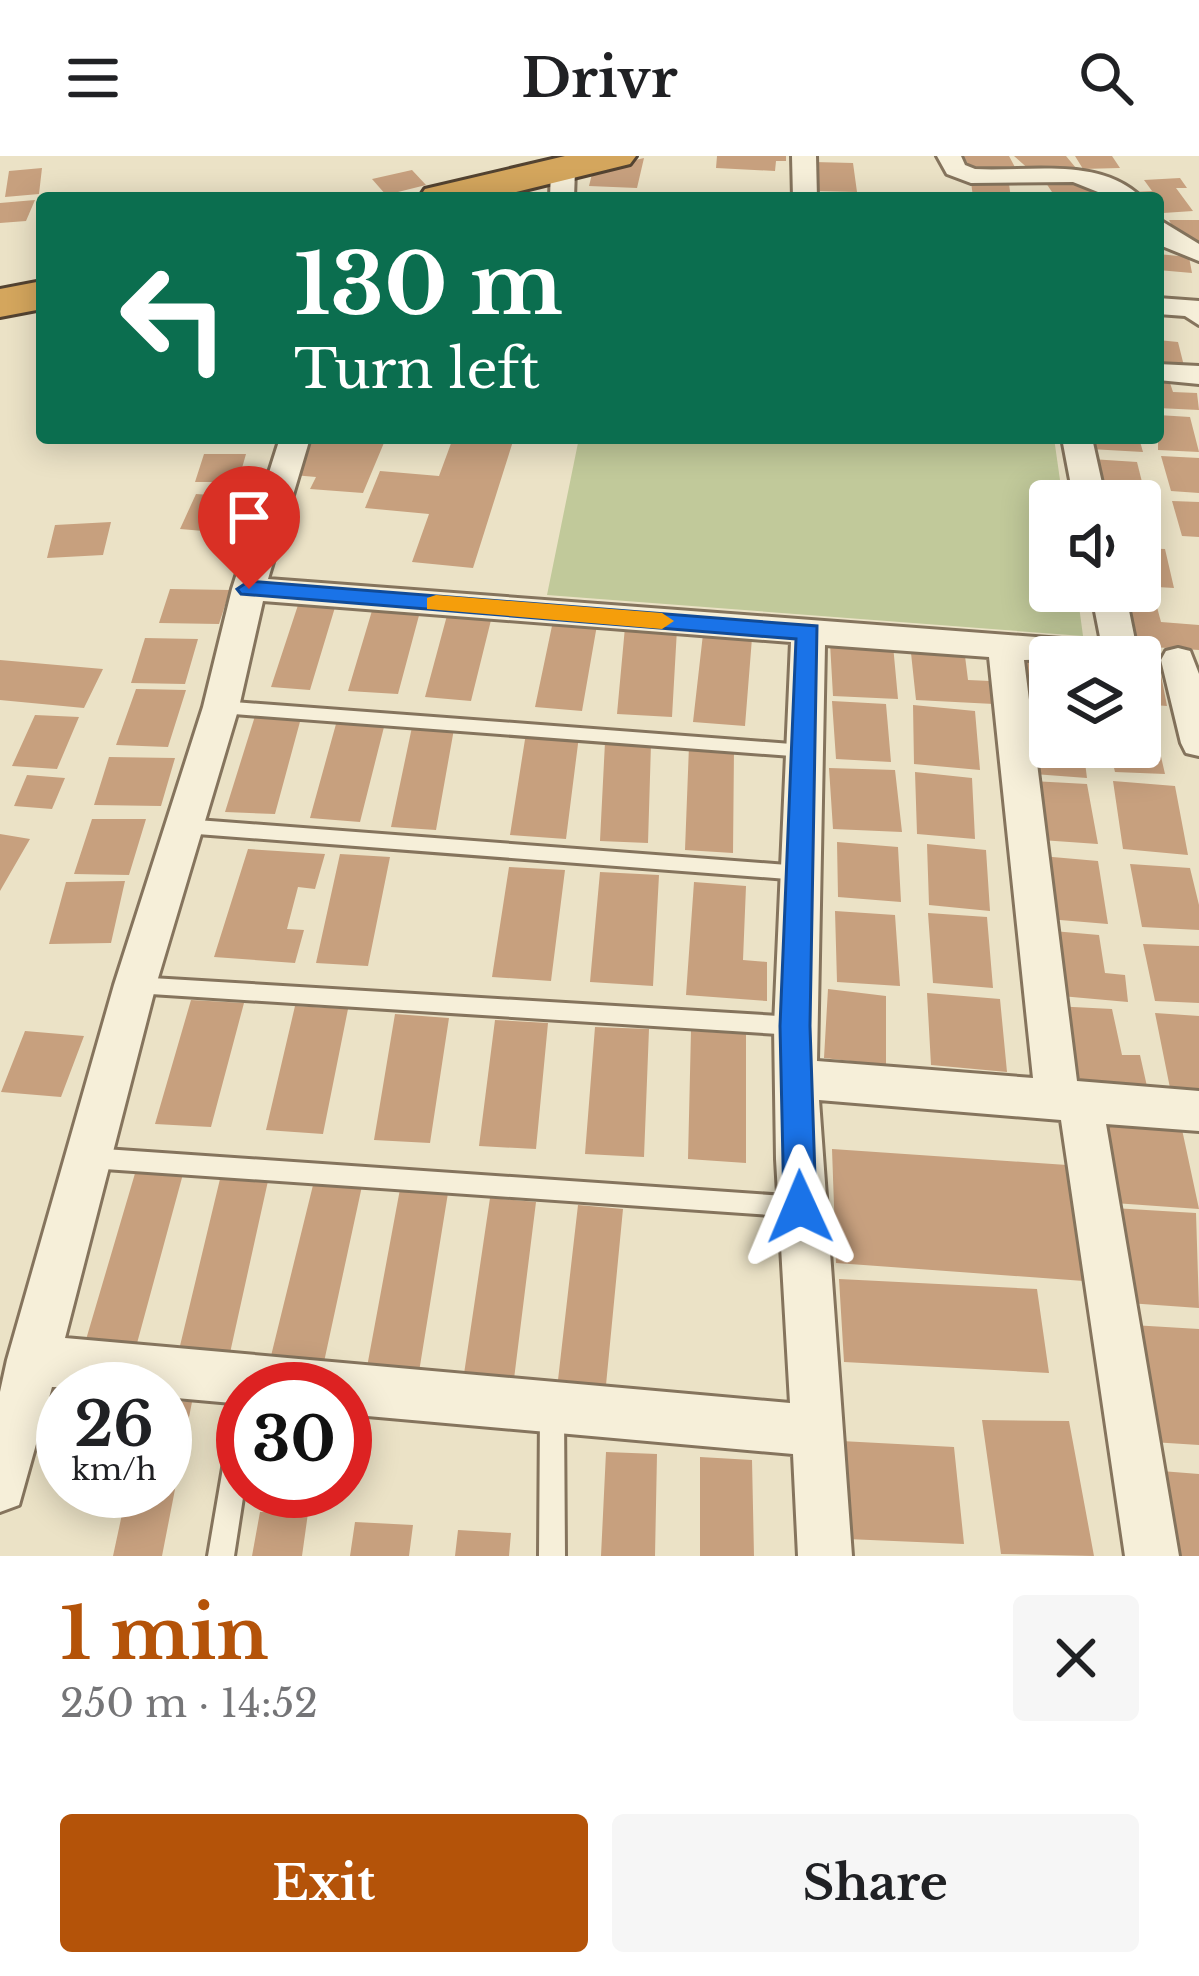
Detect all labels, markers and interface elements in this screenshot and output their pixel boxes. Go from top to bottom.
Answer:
icon: menu [60,45,126,111]
text: Drivr [521,45,678,112]
icon: search [1073,45,1139,111]
text: 130 m [294,233,563,337]
icon: left [96,240,252,396]
text: Turn left [294,336,540,403]
pin [198,466,300,589]
map controls [1029,480,1161,768]
button: sound [1029,480,1161,612]
icon: arrive [216,484,282,550]
button: layers [1029,636,1161,768]
position arrow [737,1144,863,1270]
speed limit sign: 30 [216,1362,372,1518]
text: 26 [74,1388,154,1462]
text: km/h [71,1451,157,1488]
text: 1 min [60,1589,269,1678]
button: close [1013,1595,1139,1721]
text: 250 m · 14:52 [60,1679,318,1728]
button: Exit [60,1814,588,1952]
button: Share [612,1814,1139,1952]

